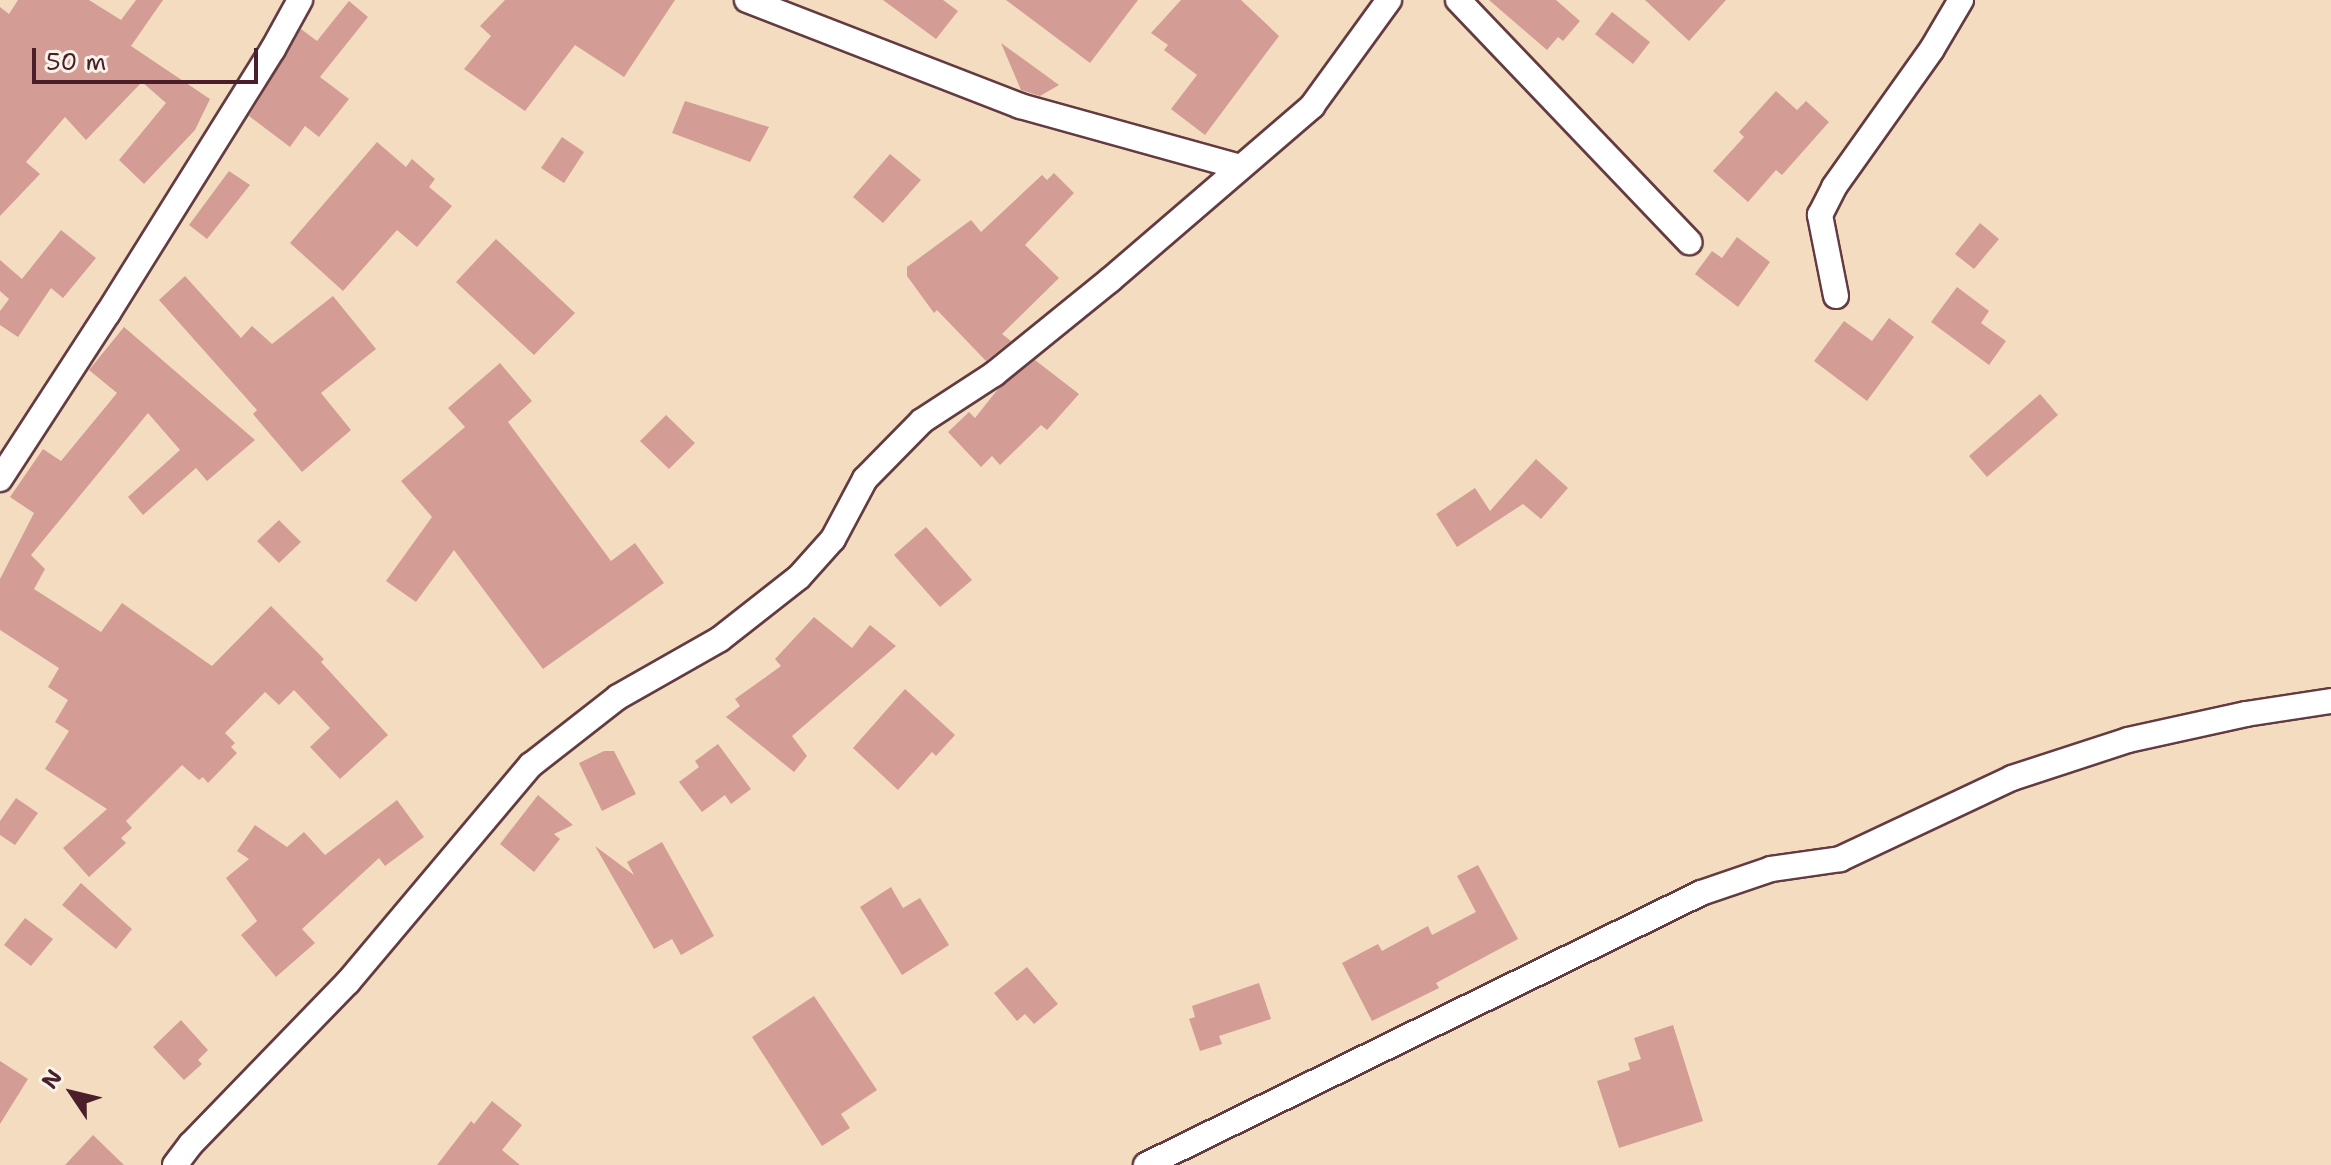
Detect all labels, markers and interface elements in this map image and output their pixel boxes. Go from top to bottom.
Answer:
scale bar [36,32,262,82]
text: 50 m [46,46,106,78]
north arrow [32,1053,112,1133]
text: N [35,1063,69,1094]

